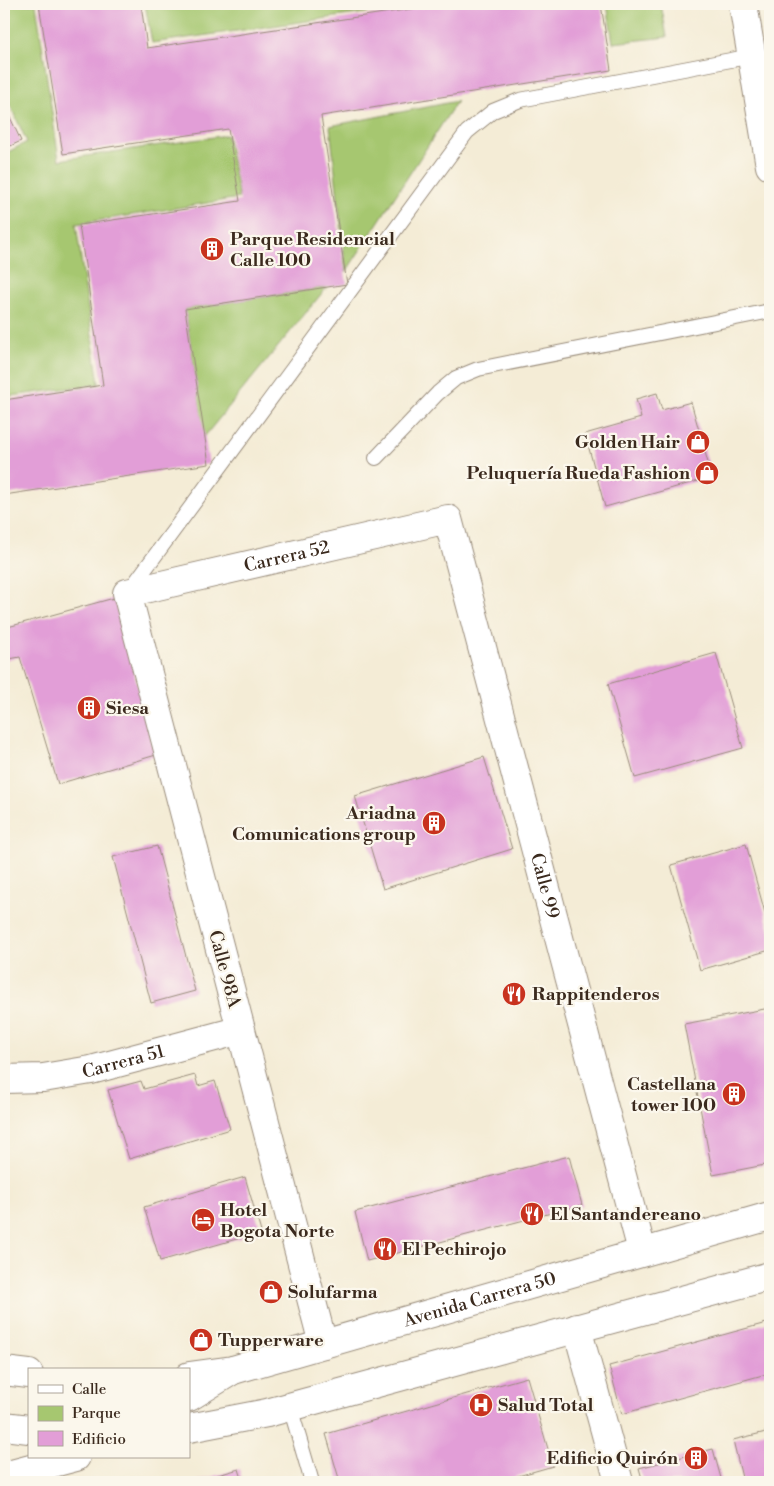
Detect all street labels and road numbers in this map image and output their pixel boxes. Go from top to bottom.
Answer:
street label: Carrera 52 [242,536,332,578]
street label: Calle 99 [525,851,564,921]
street label: Calle 98A [203,928,246,1011]
street label: Carrera 51 [80,1040,167,1083]
street label: Avenida Carrera 50 [400,1267,559,1333]

